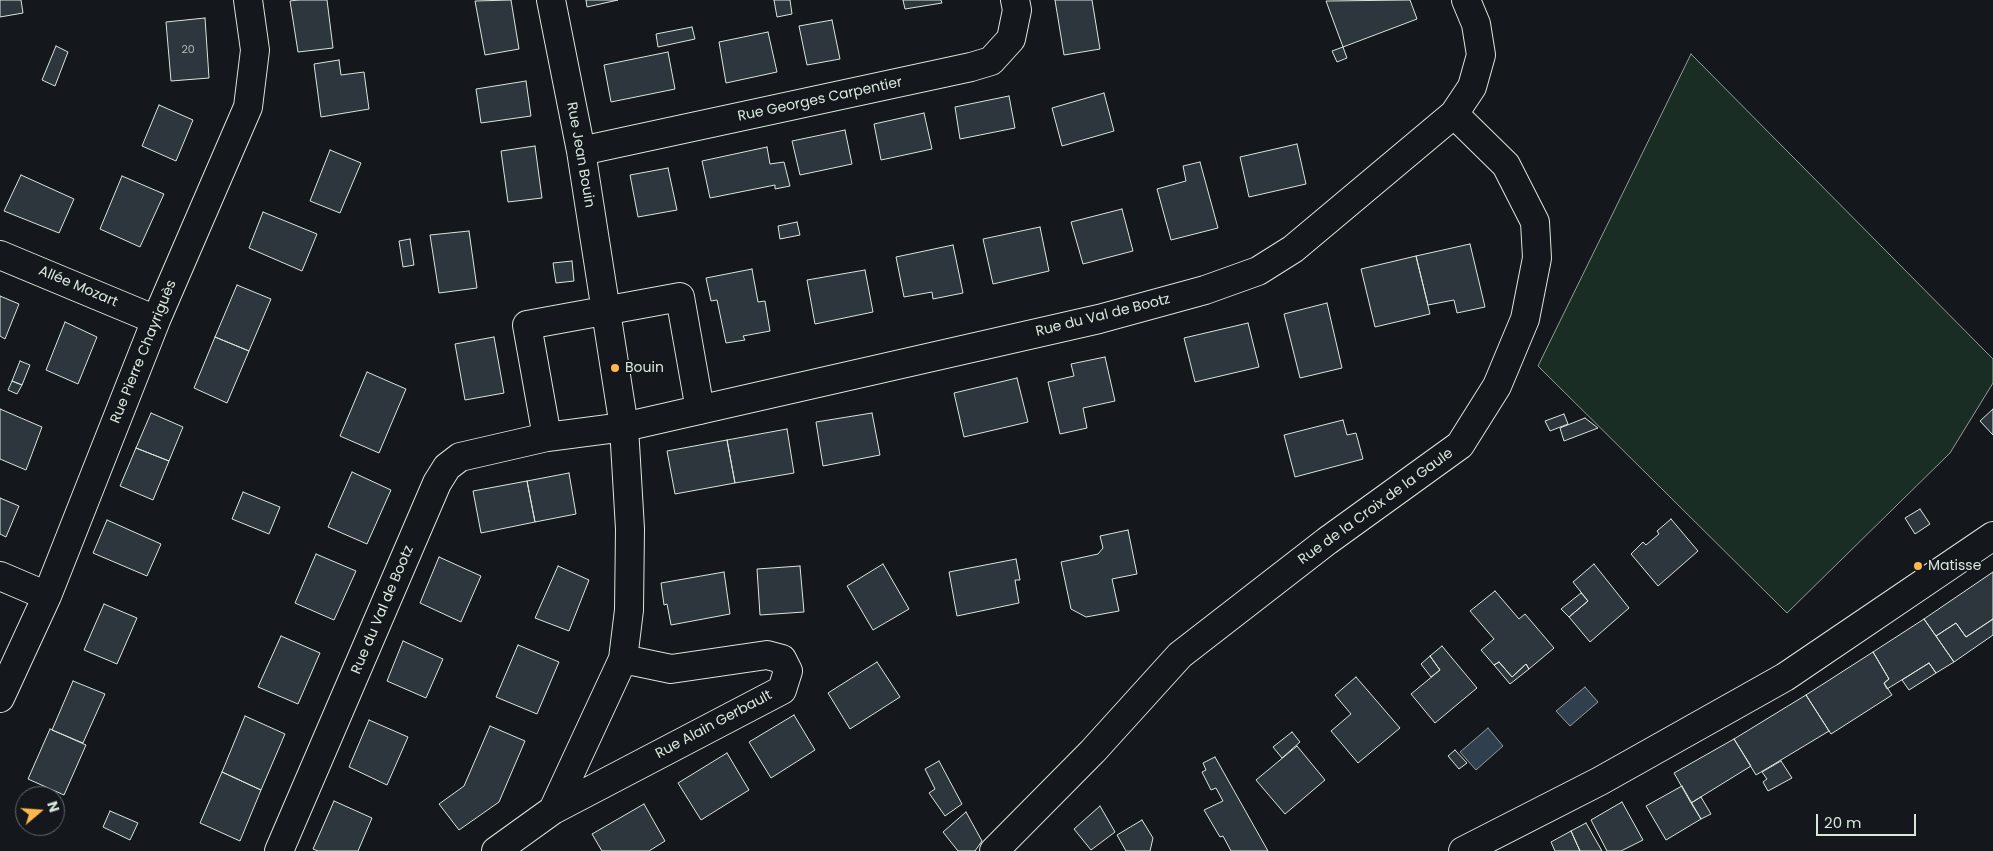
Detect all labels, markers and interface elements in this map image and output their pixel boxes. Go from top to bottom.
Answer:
house number: 20 [181,43,195,57]
street label: Rue Georges Carpentier [736,74,904,126]
street label: Rue Jean Bouin [562,101,598,209]
street label: Allée Mozart [36,263,120,311]
street label: Rue Pierre Chayriguès [108,278,180,426]
street label: Rue du Val de Bootz [1034,291,1172,341]
place label: Bouin [625,360,664,376]
marker: Bouin [609,362,621,374]
street label: Rue de la Croix de la Gaule [1295,445,1457,569]
street label: Rue du Val de Bootz [348,543,418,677]
place label: Matisse [1928,558,1981,574]
marker: Matisse [1912,560,1924,572]
street label: Rue Alain Gerbault [653,687,775,763]
north arrow [15,786,65,836]
text: N [42,799,64,815]
scale bar [1818,804,1918,836]
text: 20 m [1824,812,1862,833]

